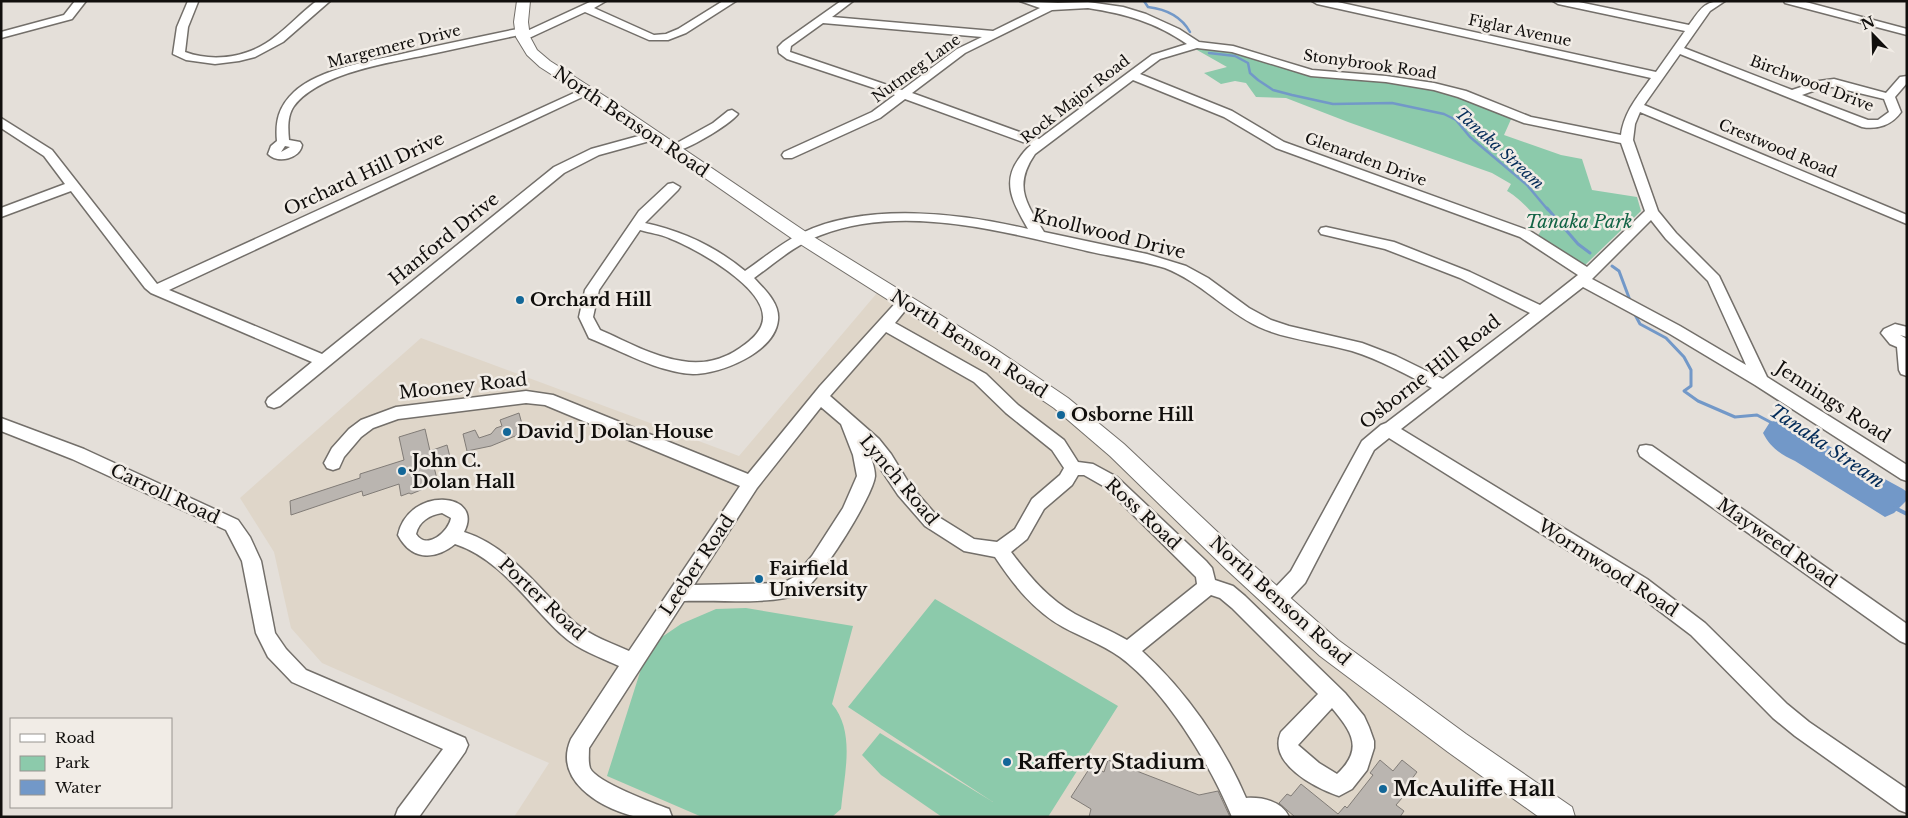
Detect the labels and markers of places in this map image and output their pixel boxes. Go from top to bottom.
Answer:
place label: Orchard Hill [530,289,652,311]
marker: Orchard Hill [514,294,526,306]
place label: Osborne Hill [1071,404,1195,426]
marker: Osborne Hill [1055,409,1067,421]
place label: David J Dolan House [517,421,714,443]
marker: David J Dolan House [501,426,513,438]
place label: John C. Dolan Hall [408,450,516,493]
marker: John C. Dolan Hall [396,465,408,477]
place label: Fairfield University [769,558,868,601]
marker: Fairfield University [753,573,765,585]
place label: Rafferty Stadium [1017,749,1206,775]
marker: Rafferty Stadium [1001,756,1013,768]
place label: McAuliffe Hall [1393,776,1556,802]
marker: McAuliffe Hall [1377,783,1389,795]

